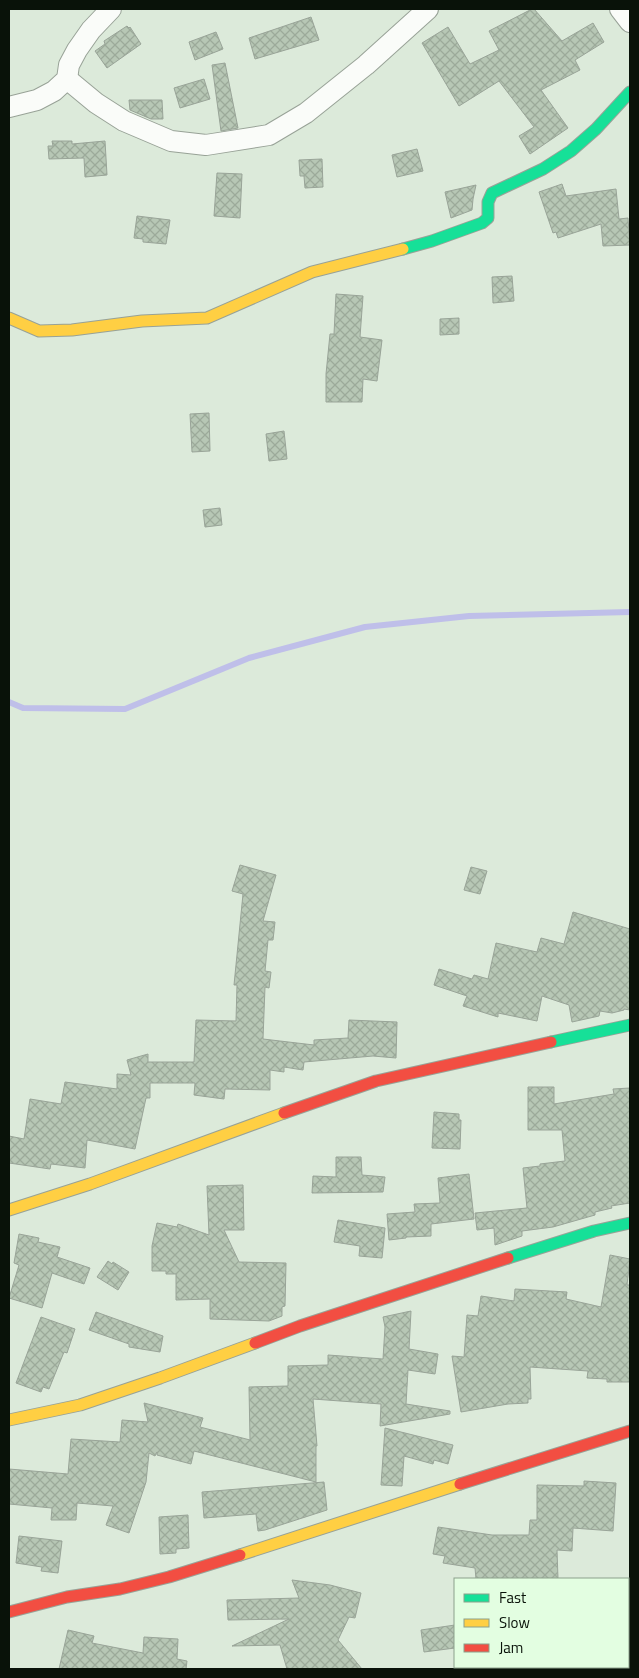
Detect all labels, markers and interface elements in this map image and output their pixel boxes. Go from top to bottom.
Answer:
legend [454,1578,629,1668]
text: Fast [499,1586,527,1609]
text: Slow [499,1611,530,1634]
text: Jam [499,1636,523,1659]

